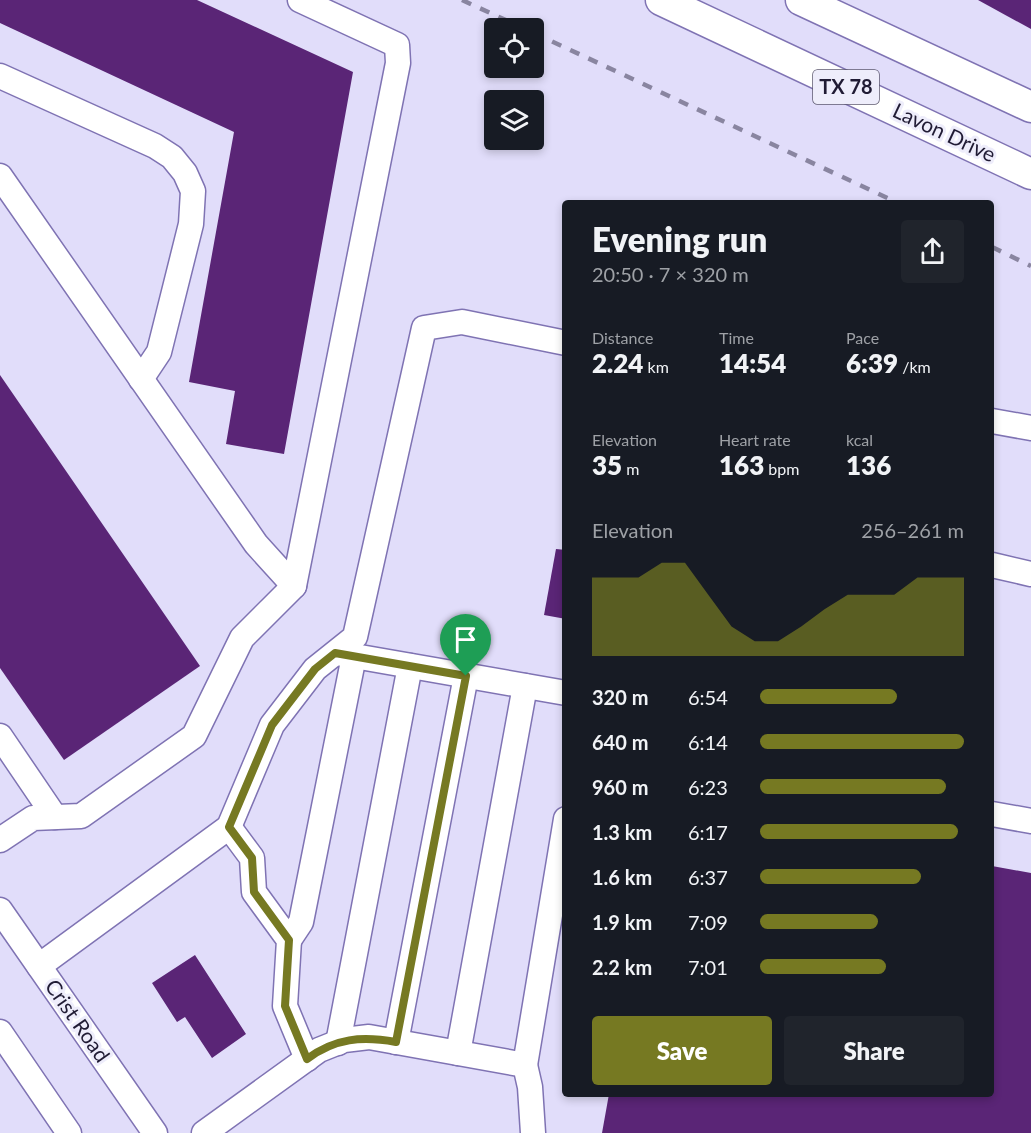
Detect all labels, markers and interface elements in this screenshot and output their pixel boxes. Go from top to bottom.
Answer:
map controls [484,18,544,150]
button: locate [484,18,544,78]
road number: TX 78 [813,70,879,104]
button: layers [484,90,544,150]
street label: Lavon Drive [889,97,1000,166]
text: Evening run [592,219,767,259]
button: share [901,220,964,283]
text: 20:50 · 7 × 320 m [592,262,749,286]
text: Distance [592,328,653,347]
text: Time [719,328,754,347]
text: Pace [846,328,879,347]
text: 2.24 [592,347,643,379]
text: 14:54 [719,347,786,379]
text: 6:39 [846,347,898,379]
text: km [643,357,669,376]
text: /km [898,357,931,376]
text: Elevation [592,430,657,449]
text: Heart rate [719,430,791,449]
text: kcal [846,430,873,449]
text: 35 [592,449,622,481]
text: 163 [719,449,764,481]
text: 136 [846,449,891,481]
text: m [622,459,639,478]
text: bpm [764,459,799,478]
text: Elevation [592,518,673,542]
text: 256–261 m [861,518,964,542]
pin [440,614,491,676]
icon: arrive [449,623,482,656]
text: 320 m [592,685,648,709]
text: 6:54 [688,685,728,709]
text: 640 m [592,730,648,754]
text: 6:14 [688,730,728,754]
text: 960 m [592,775,648,799]
text: 6:23 [688,775,728,799]
text: 1.3 km [592,820,652,844]
text: 6:17 [688,820,728,844]
text: 1.6 km [592,865,652,889]
text: 6:37 [688,865,728,889]
text: 1.9 km [592,910,652,934]
text: 7:09 [688,910,728,934]
text: 2.2 km [592,955,652,979]
text: 7:01 [688,955,728,979]
street label: Crist Road [41,974,116,1066]
button: Save [592,1016,772,1085]
button: Share [784,1016,964,1085]

